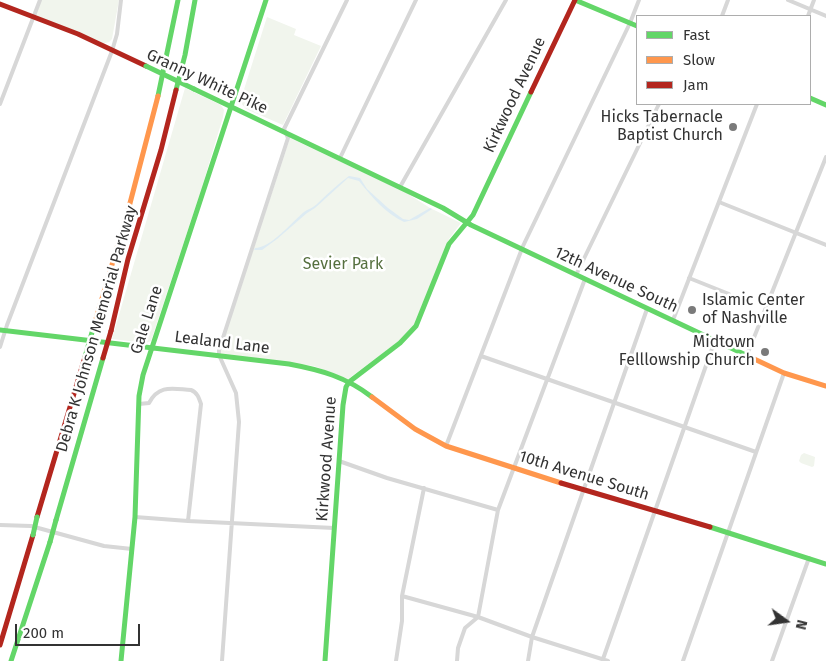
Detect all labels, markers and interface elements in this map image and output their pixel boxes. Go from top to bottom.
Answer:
legend [636,15,811,105]
text: Fast [683,26,710,44]
street label: Kirkwood Avenue [480,34,550,156]
street label: Granny White Pike [143,46,271,118]
text: Slow [683,51,715,69]
text: Jam [683,76,709,94]
place label: Hicks Tabernacle Baptist Church [601,108,723,146]
marker: Hicks Tabernacle Baptist Church [727,121,739,133]
street label: Debra K Johnson Memorial Parkway [53,203,141,455]
street label: 12th Avenue South [551,243,681,317]
park label: Sevier Park [303,255,383,275]
street label: Gale Lane [127,283,167,357]
place label: Islamic Center of Nashville [702,291,805,329]
marker: Islamic Center of Nashville [686,304,698,316]
street label: Lealand Lane [173,328,271,358]
place label: Midtown Felllowship Church [619,333,755,371]
marker: Midtown Felllowship Church [759,346,771,358]
street label: Kirkwood Avenue [313,396,341,522]
street label: 10th Avenue South [517,447,651,505]
north arrow [761,596,811,646]
scale bar [18,614,142,646]
text: N [792,618,810,631]
text: 200 m [23,624,64,642]

